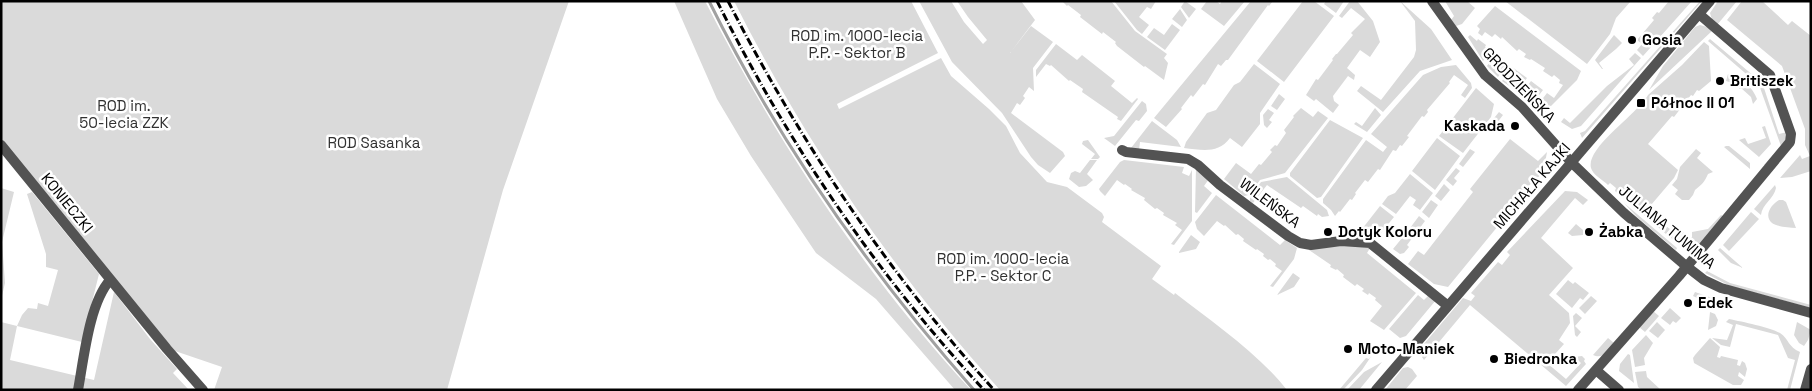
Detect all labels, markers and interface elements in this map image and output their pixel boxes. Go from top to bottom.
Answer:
park label: ROD im. 1000-lecia P.P. - Sektor B [791,26,924,62]
place label: Gosia [1642,30,1682,49]
marker: Gosia [1626,34,1638,46]
street label: GRODZIEŃSKA [1479,43,1560,127]
place label: Britiszek [1730,71,1794,90]
marker: Britiszek [1714,75,1726,87]
place label: Północ II 01 [1651,93,1735,112]
park label: ROD im. 50-lecia ZZK [79,96,169,132]
marker: Północ II 01 [1635,97,1647,109]
place label: Kaskada [1444,116,1505,135]
marker: Kaskada [1509,120,1521,132]
park label: ROD Sasanka [328,133,421,152]
street label: MICHAŁA KAJKI [1489,139,1574,233]
street label: KONIECZKI [37,169,97,237]
street label: WILEŃSKA [1236,174,1305,232]
street label: JULIANA TUWIMA [1615,180,1720,273]
place label: Dotyk Koloru [1338,222,1432,241]
place label: Żabka [1599,222,1643,241]
marker: Dotyk Koloru [1322,226,1334,238]
marker: Żabka [1583,226,1595,238]
park label: ROD im. 1000-lecia P.P. - Sektor C [937,249,1070,285]
place label: Edek [1698,293,1734,312]
marker: Edek [1682,297,1694,309]
place label: Moto-Maniek [1358,339,1455,358]
marker: Moto-Maniek [1342,343,1354,355]
place label: Biedronka [1504,349,1578,368]
marker: Biedronka [1488,353,1500,365]

